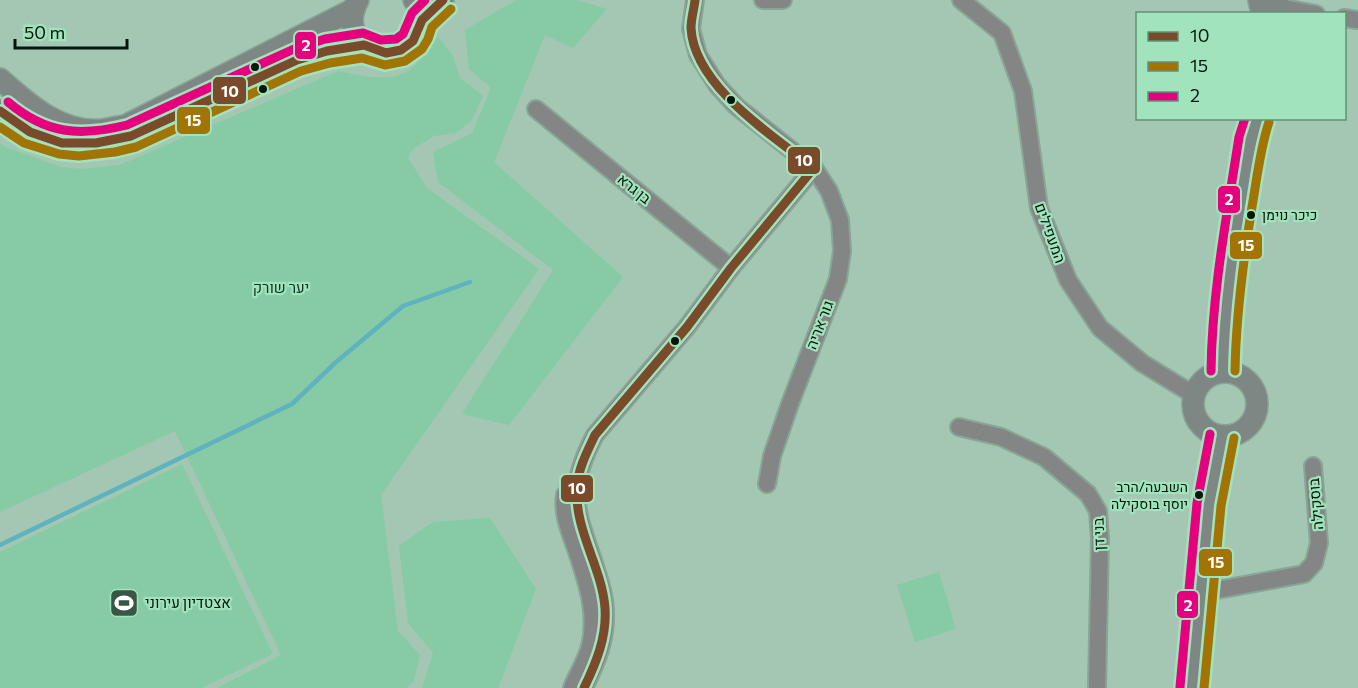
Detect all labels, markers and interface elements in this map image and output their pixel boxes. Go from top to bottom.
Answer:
scale bar [15,12,128,50]
legend [1136,12,1346,120]
text: 50 m [24,21,65,43]
text: 10 [1190,24,1209,46]
line badge: 2 [294,31,317,60]
text: 2 [301,35,311,54]
text: 15 [1190,54,1208,76]
unlabelled marker [249,61,261,73]
line badge: 10 [212,76,247,105]
text: 10 [221,81,239,100]
unlabelled marker [257,83,269,95]
text: 2 [1190,84,1200,106]
unlabelled marker [725,94,737,106]
line badge: 15 [176,106,211,135]
text: 15 [185,110,201,129]
line badge: 10 [787,146,821,175]
text: 10 [795,150,813,169]
street label: בן גרא [614,169,655,207]
line badge: 2 [1217,185,1241,214]
text: 2 [1224,189,1234,208]
street label: המעפילים [1032,200,1070,265]
place label: כיכר נוימן [1262,206,1317,223]
marker: כיכר נוימן [1245,209,1257,221]
line badge: 15 [1229,231,1263,260]
text: 15 [1238,235,1254,254]
park label: יער שורק [253,278,309,296]
street label: גור אריה [802,298,837,352]
unlabelled marker [669,335,681,347]
line badge: 10 [560,474,594,503]
street label: בוסקילה [1304,477,1326,531]
text: 10 [568,478,586,497]
place label: השבעה/הרב יוסף בוסקילה [1111,478,1188,512]
marker: השבעה/הרב יוסף בוסקילה [1193,489,1205,501]
street label: בני דן [1088,517,1108,551]
line badge: 15 [1198,548,1233,577]
text: 15 [1208,552,1224,571]
sports icon: אצטדיון עירוני [108,587,140,619]
line badge: 2 [1176,590,1199,619]
place label: אצטדיון עירוני [145,593,231,611]
text: 2 [1183,595,1193,614]

